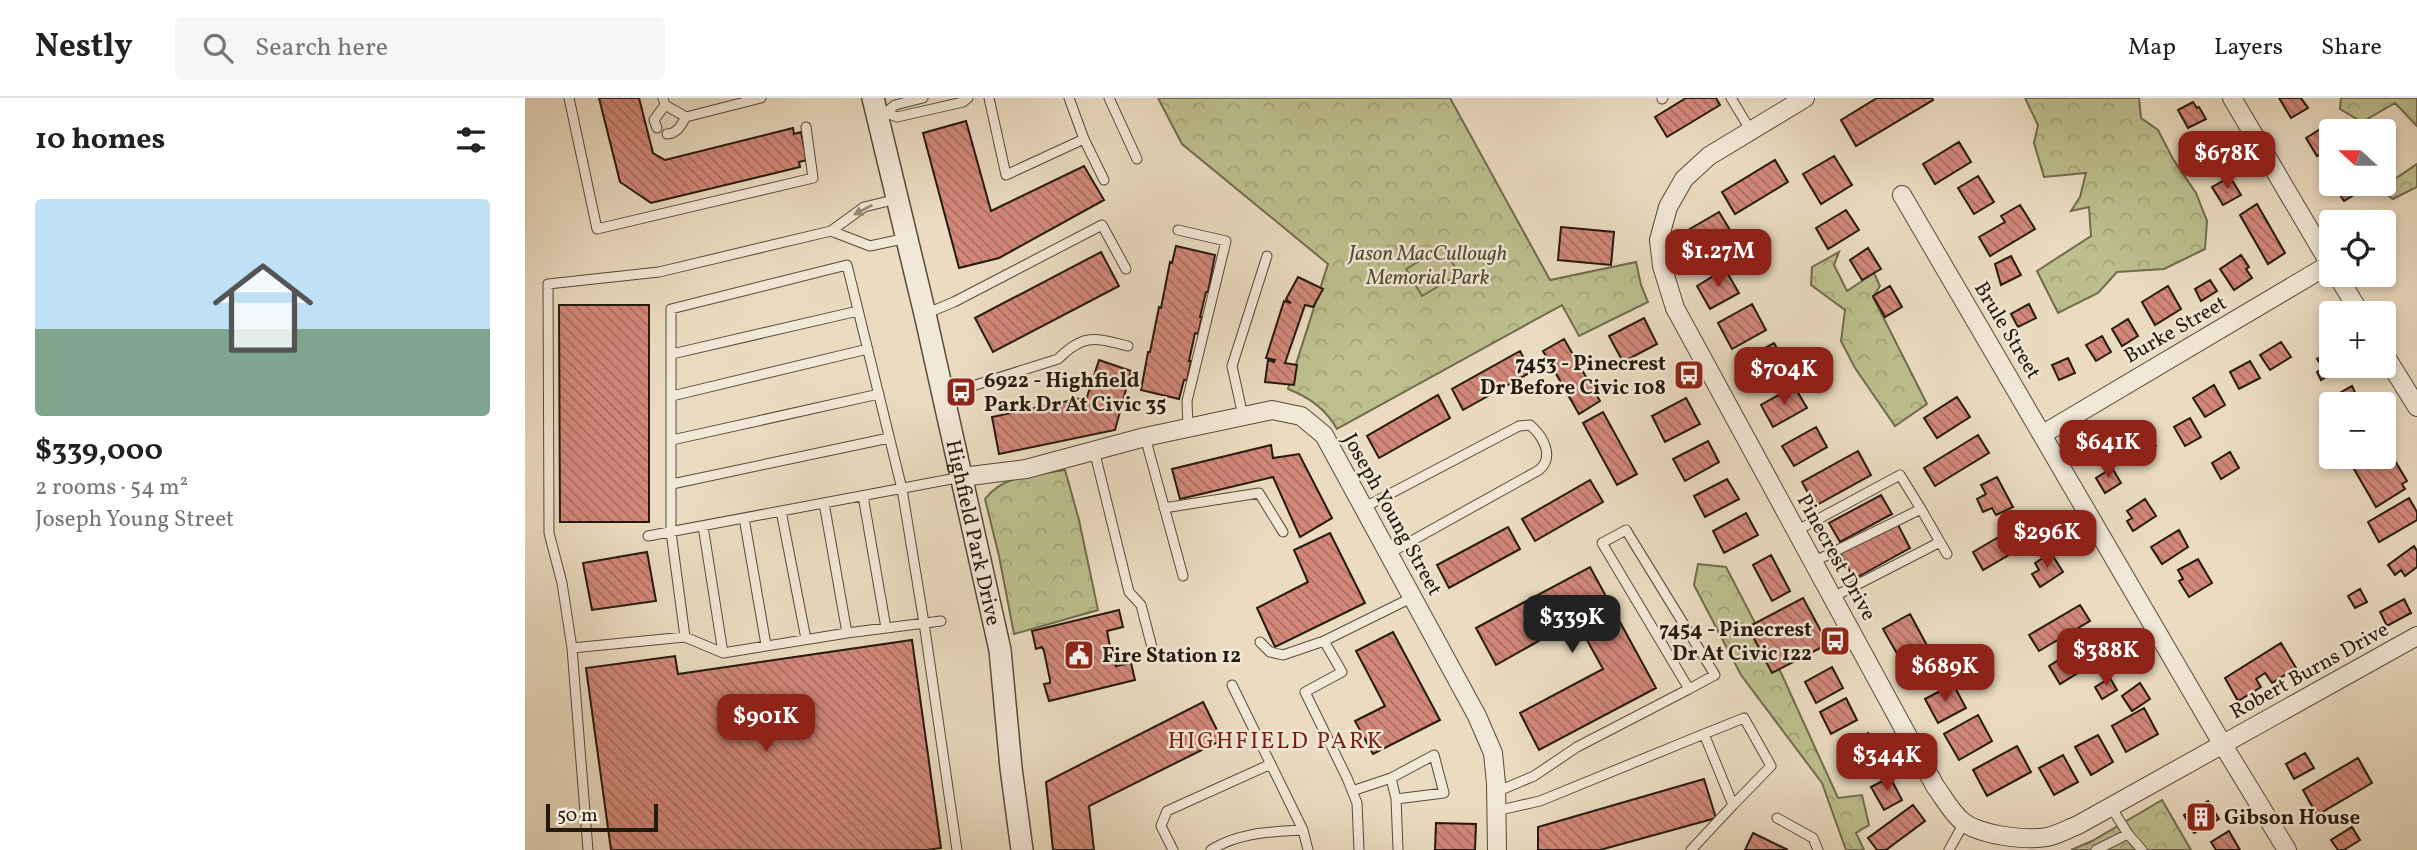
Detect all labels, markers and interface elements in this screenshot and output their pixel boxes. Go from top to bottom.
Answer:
search box [175,17,665,80]
text: Nestly [35,25,133,71]
icon: search [199,29,237,67]
text: Search here [255,30,388,66]
text: Map [2128,31,2176,65]
text: Layers [2214,31,2283,65]
text: Share [2321,31,2382,65]
text: 10 homes [35,119,165,161]
north arrow [2319,119,2396,196]
map controls [2319,119,2396,469]
icon: filters [452,121,490,159]
pin: $678K [2178,132,2276,191]
text: $678K [2194,138,2260,170]
one-way arrow [852,204,872,216]
button: locate [2319,210,2396,287]
pin: $1.27M [1661,230,1775,289]
text: $1.27M [1681,236,1755,268]
park label: Jason MacCullough Memorial Park [1347,240,1507,293]
icon: home [200,245,326,371]
street label: Brule Street [1966,277,2047,385]
street label: Burke Street [2119,289,2232,371]
button: + [2319,301,2396,378]
pin: $704K [1735,348,1833,407]
place label: 7453 - Pinecrest Dr Before Civic 108 [1480,350,1666,403]
text: $704K [1750,354,1818,386]
bus stop icon: 7453 - Pinecrest Dr Before Civic 108 [1672,358,1706,392]
place label: 6922 - Highfield Park Dr At Civic 35 [984,367,1166,420]
bus stop icon: 6922 - Highfield Park Dr At Civic 35 [944,375,978,409]
button: − [2319,392,2396,469]
pin: $641K [2059,420,2157,480]
text: $641K [2076,427,2140,459]
street label: Joseph Young Street [1335,428,1448,601]
text: $339,000 [35,430,163,472]
street label: Highfield Park Drive [938,437,1007,628]
text: 2 rooms · 54 m² [35,472,188,504]
street label: Pinecrest Drive [1789,489,1883,626]
text: Joseph Young Street [35,504,234,536]
pin: $296K [1998,510,2096,570]
text: $296K [2013,517,2081,549]
pin: $339K [1523,596,1621,655]
text: $339K [1539,602,1605,634]
place label: 7454 - Pinecrest Dr At Civic 122 [1659,616,1812,669]
street label: Robert Burns Drive [2225,616,2394,727]
bus stop icon: 7454 - Pinecrest Dr At Civic 122 [1818,624,1852,658]
pin: $388K [2057,628,2155,688]
text: $388K [2073,635,2139,667]
public building icon: Fire Station 12 [1062,638,1096,672]
place label: Fire Station 12 [1102,642,1241,671]
pin: $689K [1896,644,1994,704]
text: $689K [1911,651,1979,683]
pin: $901K [717,694,815,754]
text: $901K [733,701,799,733]
district label: HIGHFIELD PARK [1168,726,1384,758]
pin: $344K [1838,734,1936,793]
text: $344K [1852,740,1922,772]
building icon: Gibson House [2184,800,2218,834]
scale bar [546,801,658,833]
text: 50 m [557,803,598,829]
place label: Gibson House [2224,804,2360,833]

